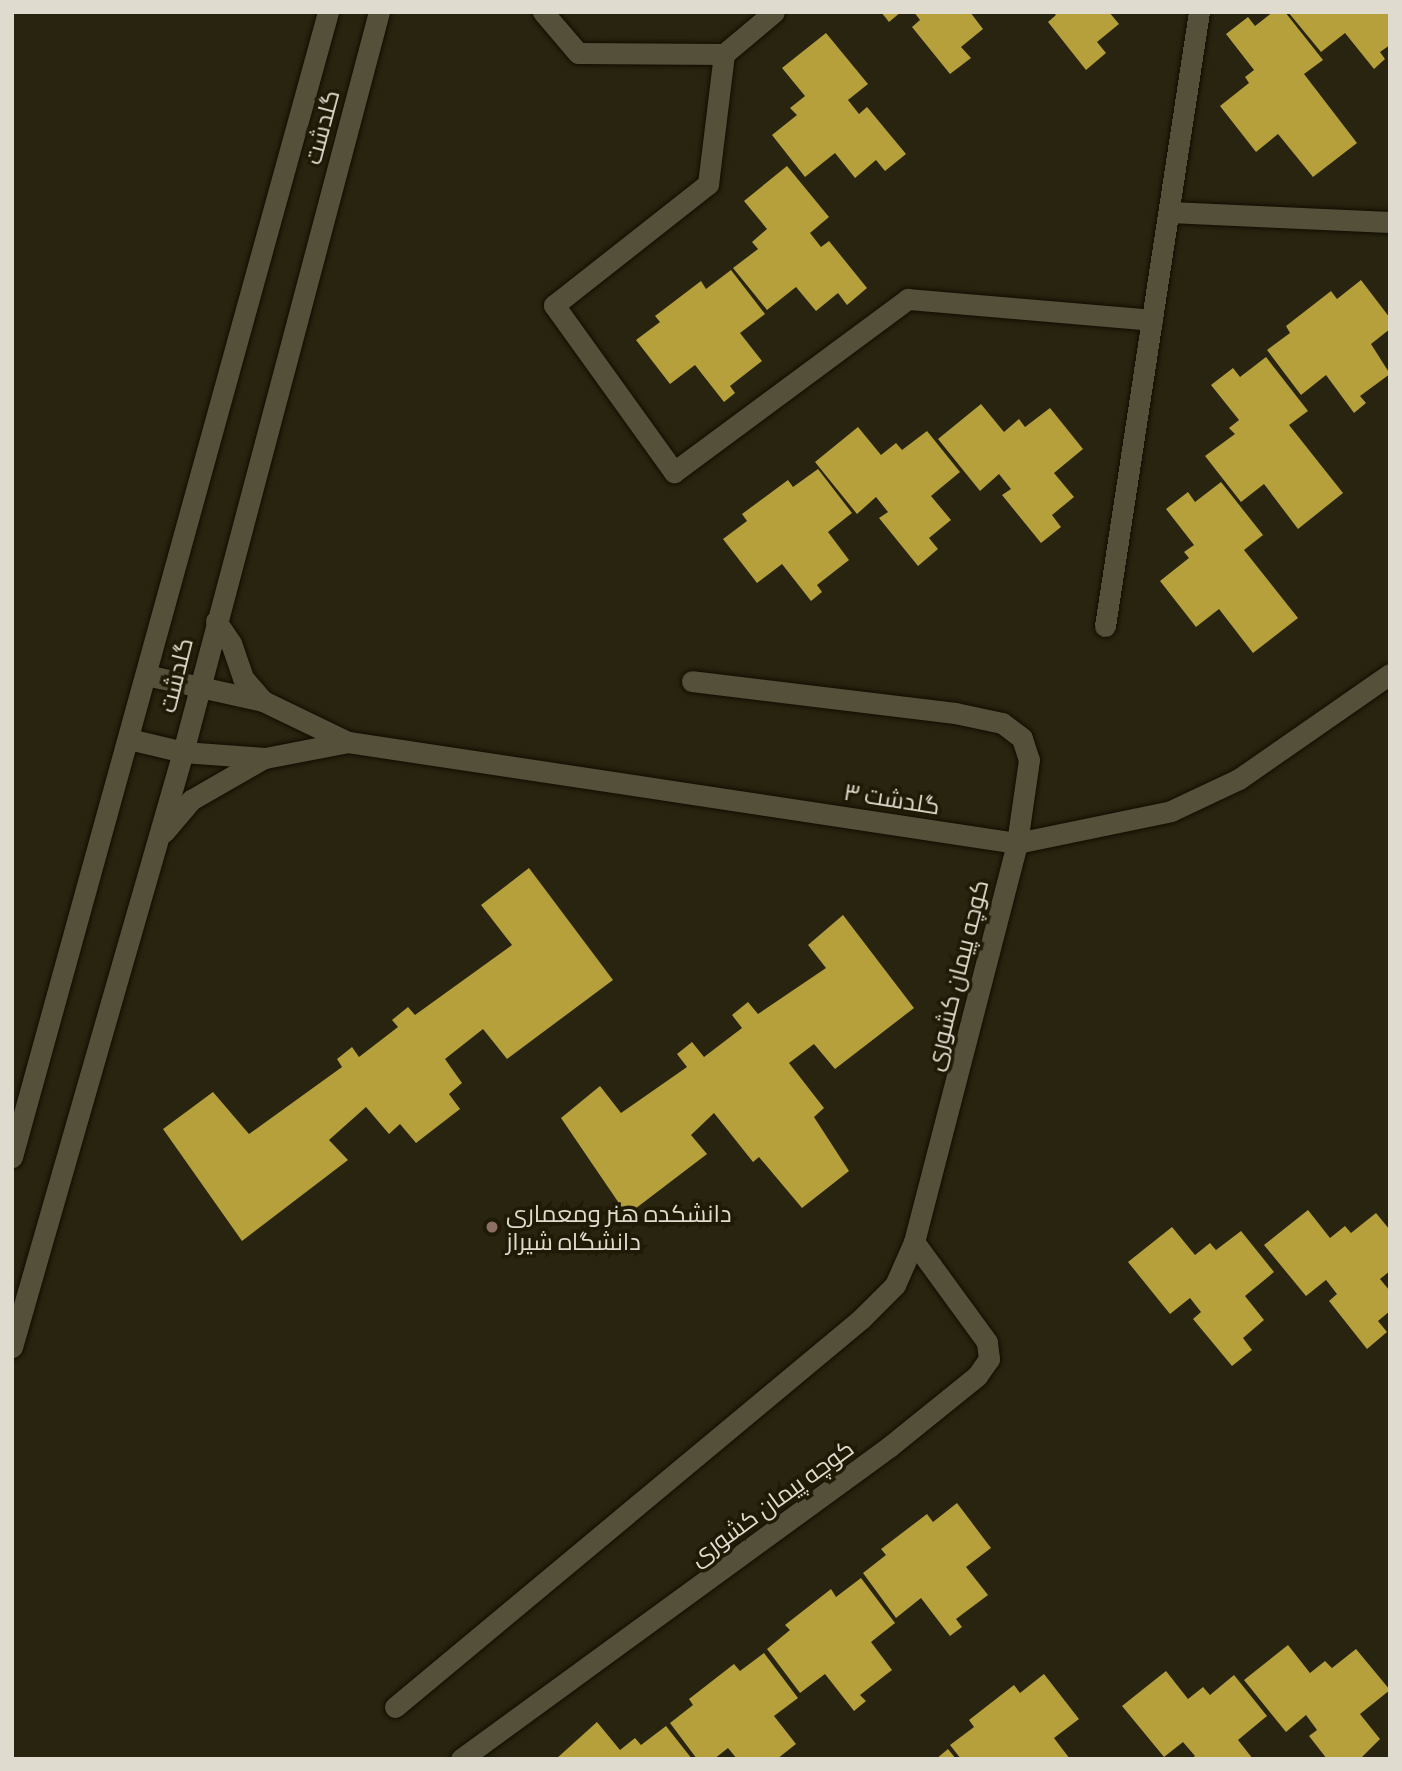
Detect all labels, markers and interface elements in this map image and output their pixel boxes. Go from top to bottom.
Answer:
street label: گلدشت [297,87,345,167]
street label: گلدشت [152,635,198,715]
street label: گلدشت ۳ [842,776,942,820]
street label: کوچه پیمان کشوری [918,877,994,1073]
place label: دانشکده هنر‌ ومعماری دانشگاه شیراز [506,1199,732,1255]
marker: دانشکده هنر‌ ومعماری دانشگاه شیراز [484,1219,500,1235]
street label: کوچه پیمان کشوری [683,1433,859,1571]

